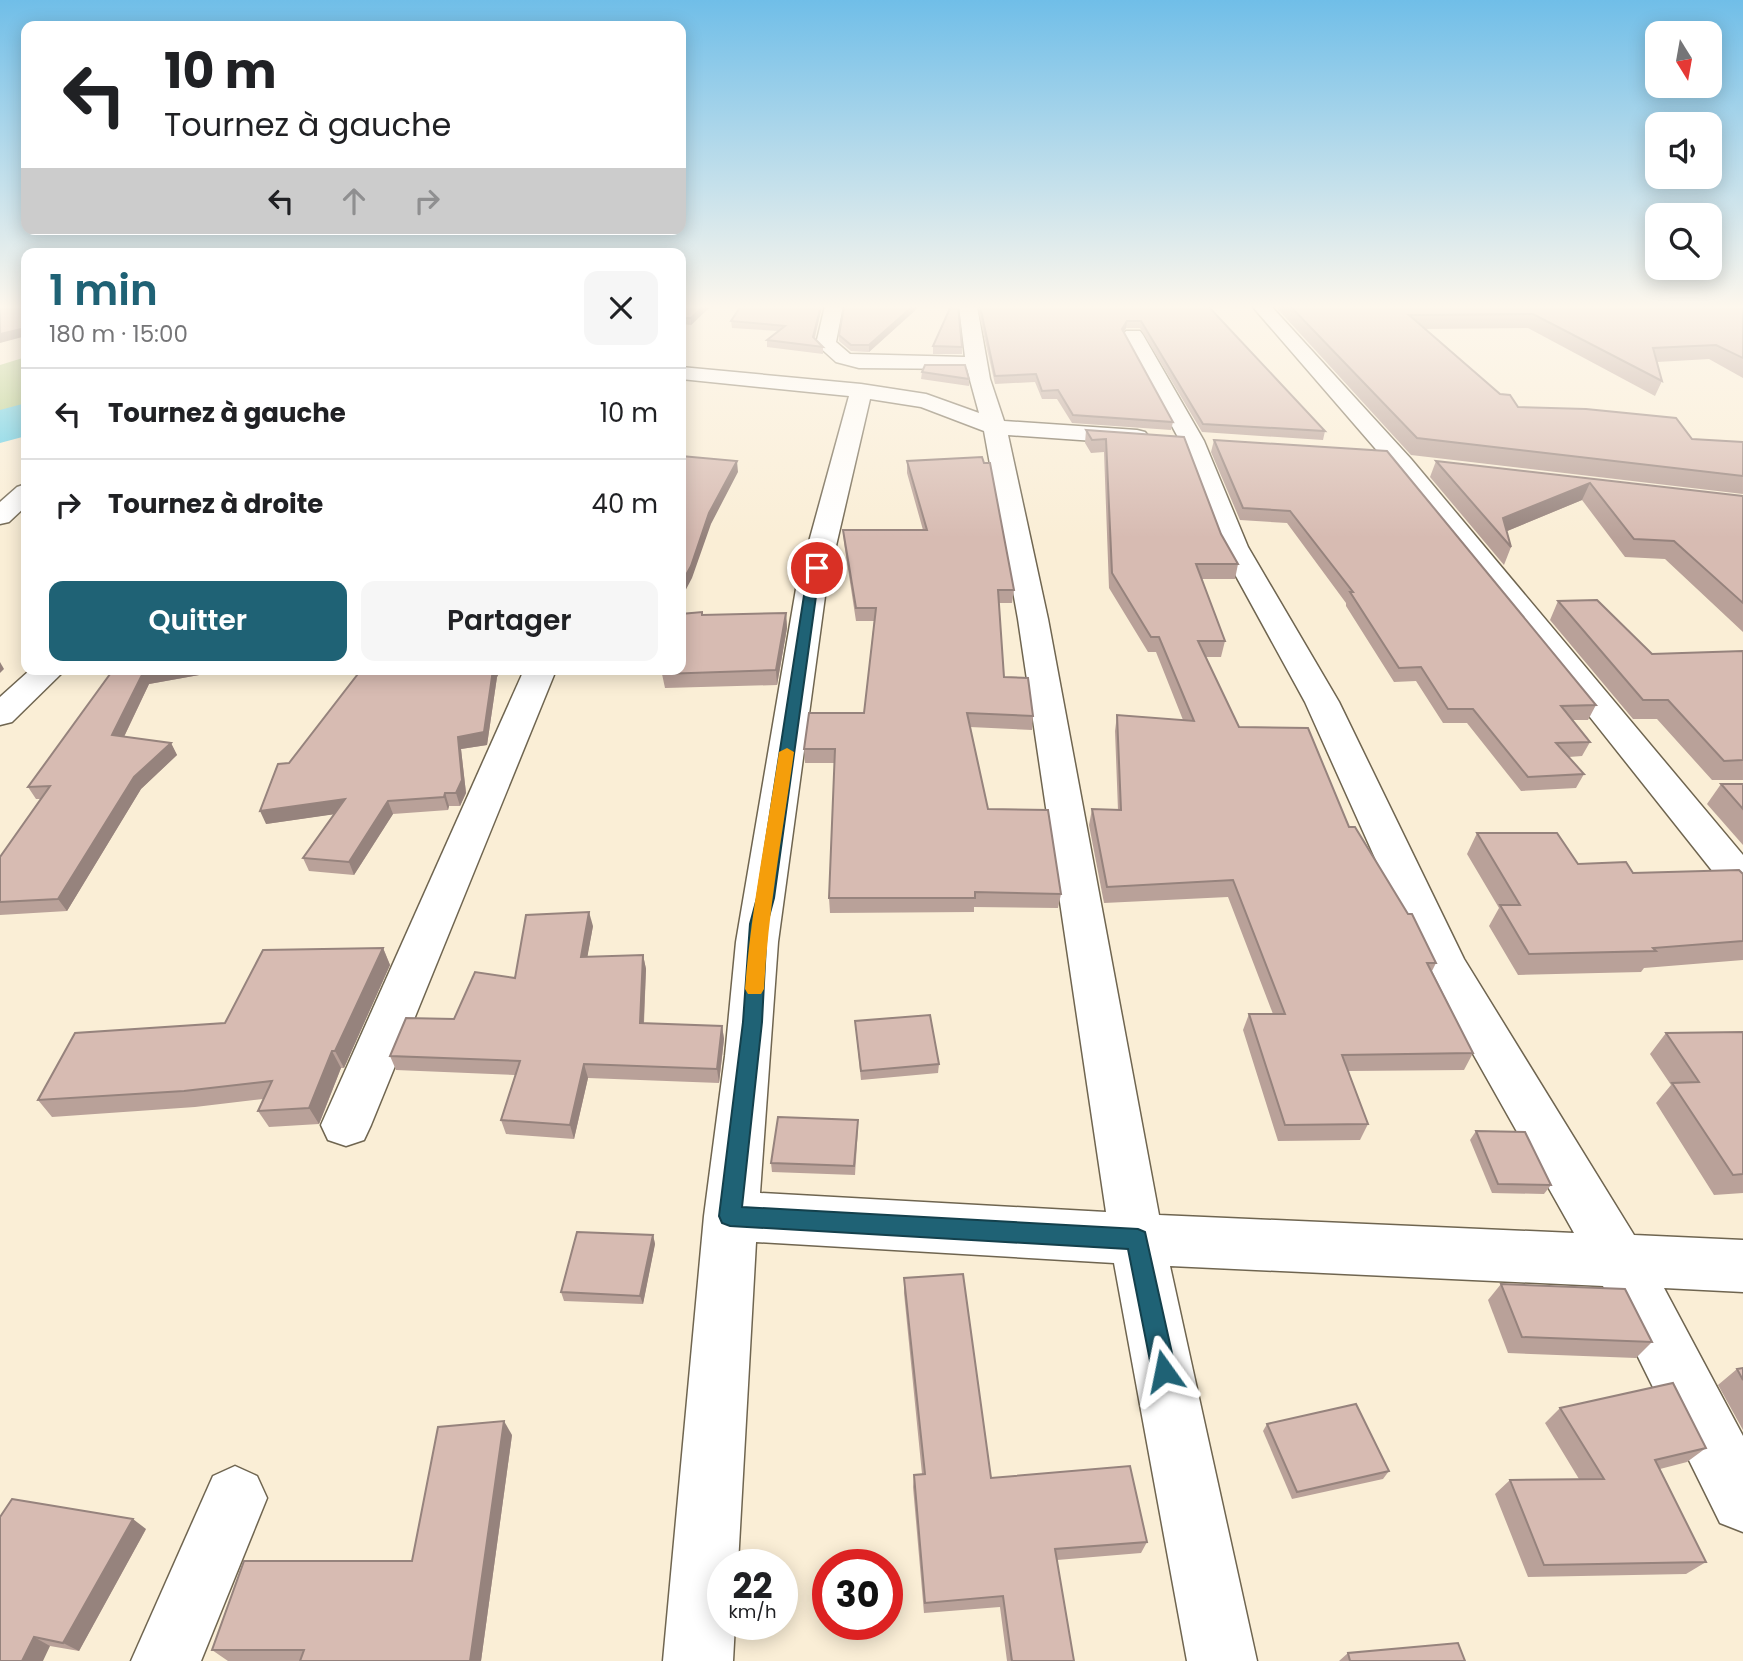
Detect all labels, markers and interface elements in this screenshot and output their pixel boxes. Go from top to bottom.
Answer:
north arrow [1645,21,1722,98]
map controls [1645,21,1722,280]
text: 10 m [164,37,277,105]
icon: left [49,49,140,140]
text: Tournez à gauche [164,102,451,147]
button: sound [1645,112,1722,189]
icon: left [262,182,300,220]
icon: ahead [335,182,373,220]
icon: right [408,182,446,220]
button: search [1645,203,1722,280]
text: 1 min [49,261,158,320]
button: close [584,271,658,345]
text: 180 m · 15:00 [49,318,188,350]
icon: left [49,395,87,433]
text: Tournez à gauche [108,395,346,431]
text: 10 m [600,395,658,431]
icon: right [49,486,87,524]
text: Tournez à droite [108,486,323,522]
text: 40 m [592,486,658,522]
pin [787,538,847,598]
icon: arrive [798,549,836,587]
button: Quitter [49,581,347,661]
button: Partager [361,581,658,661]
position arrow [1127,1334,1201,1408]
speed limit sign: 30 [812,1549,903,1640]
text: 22 [733,1561,772,1610]
text: km/h [729,1599,776,1624]

